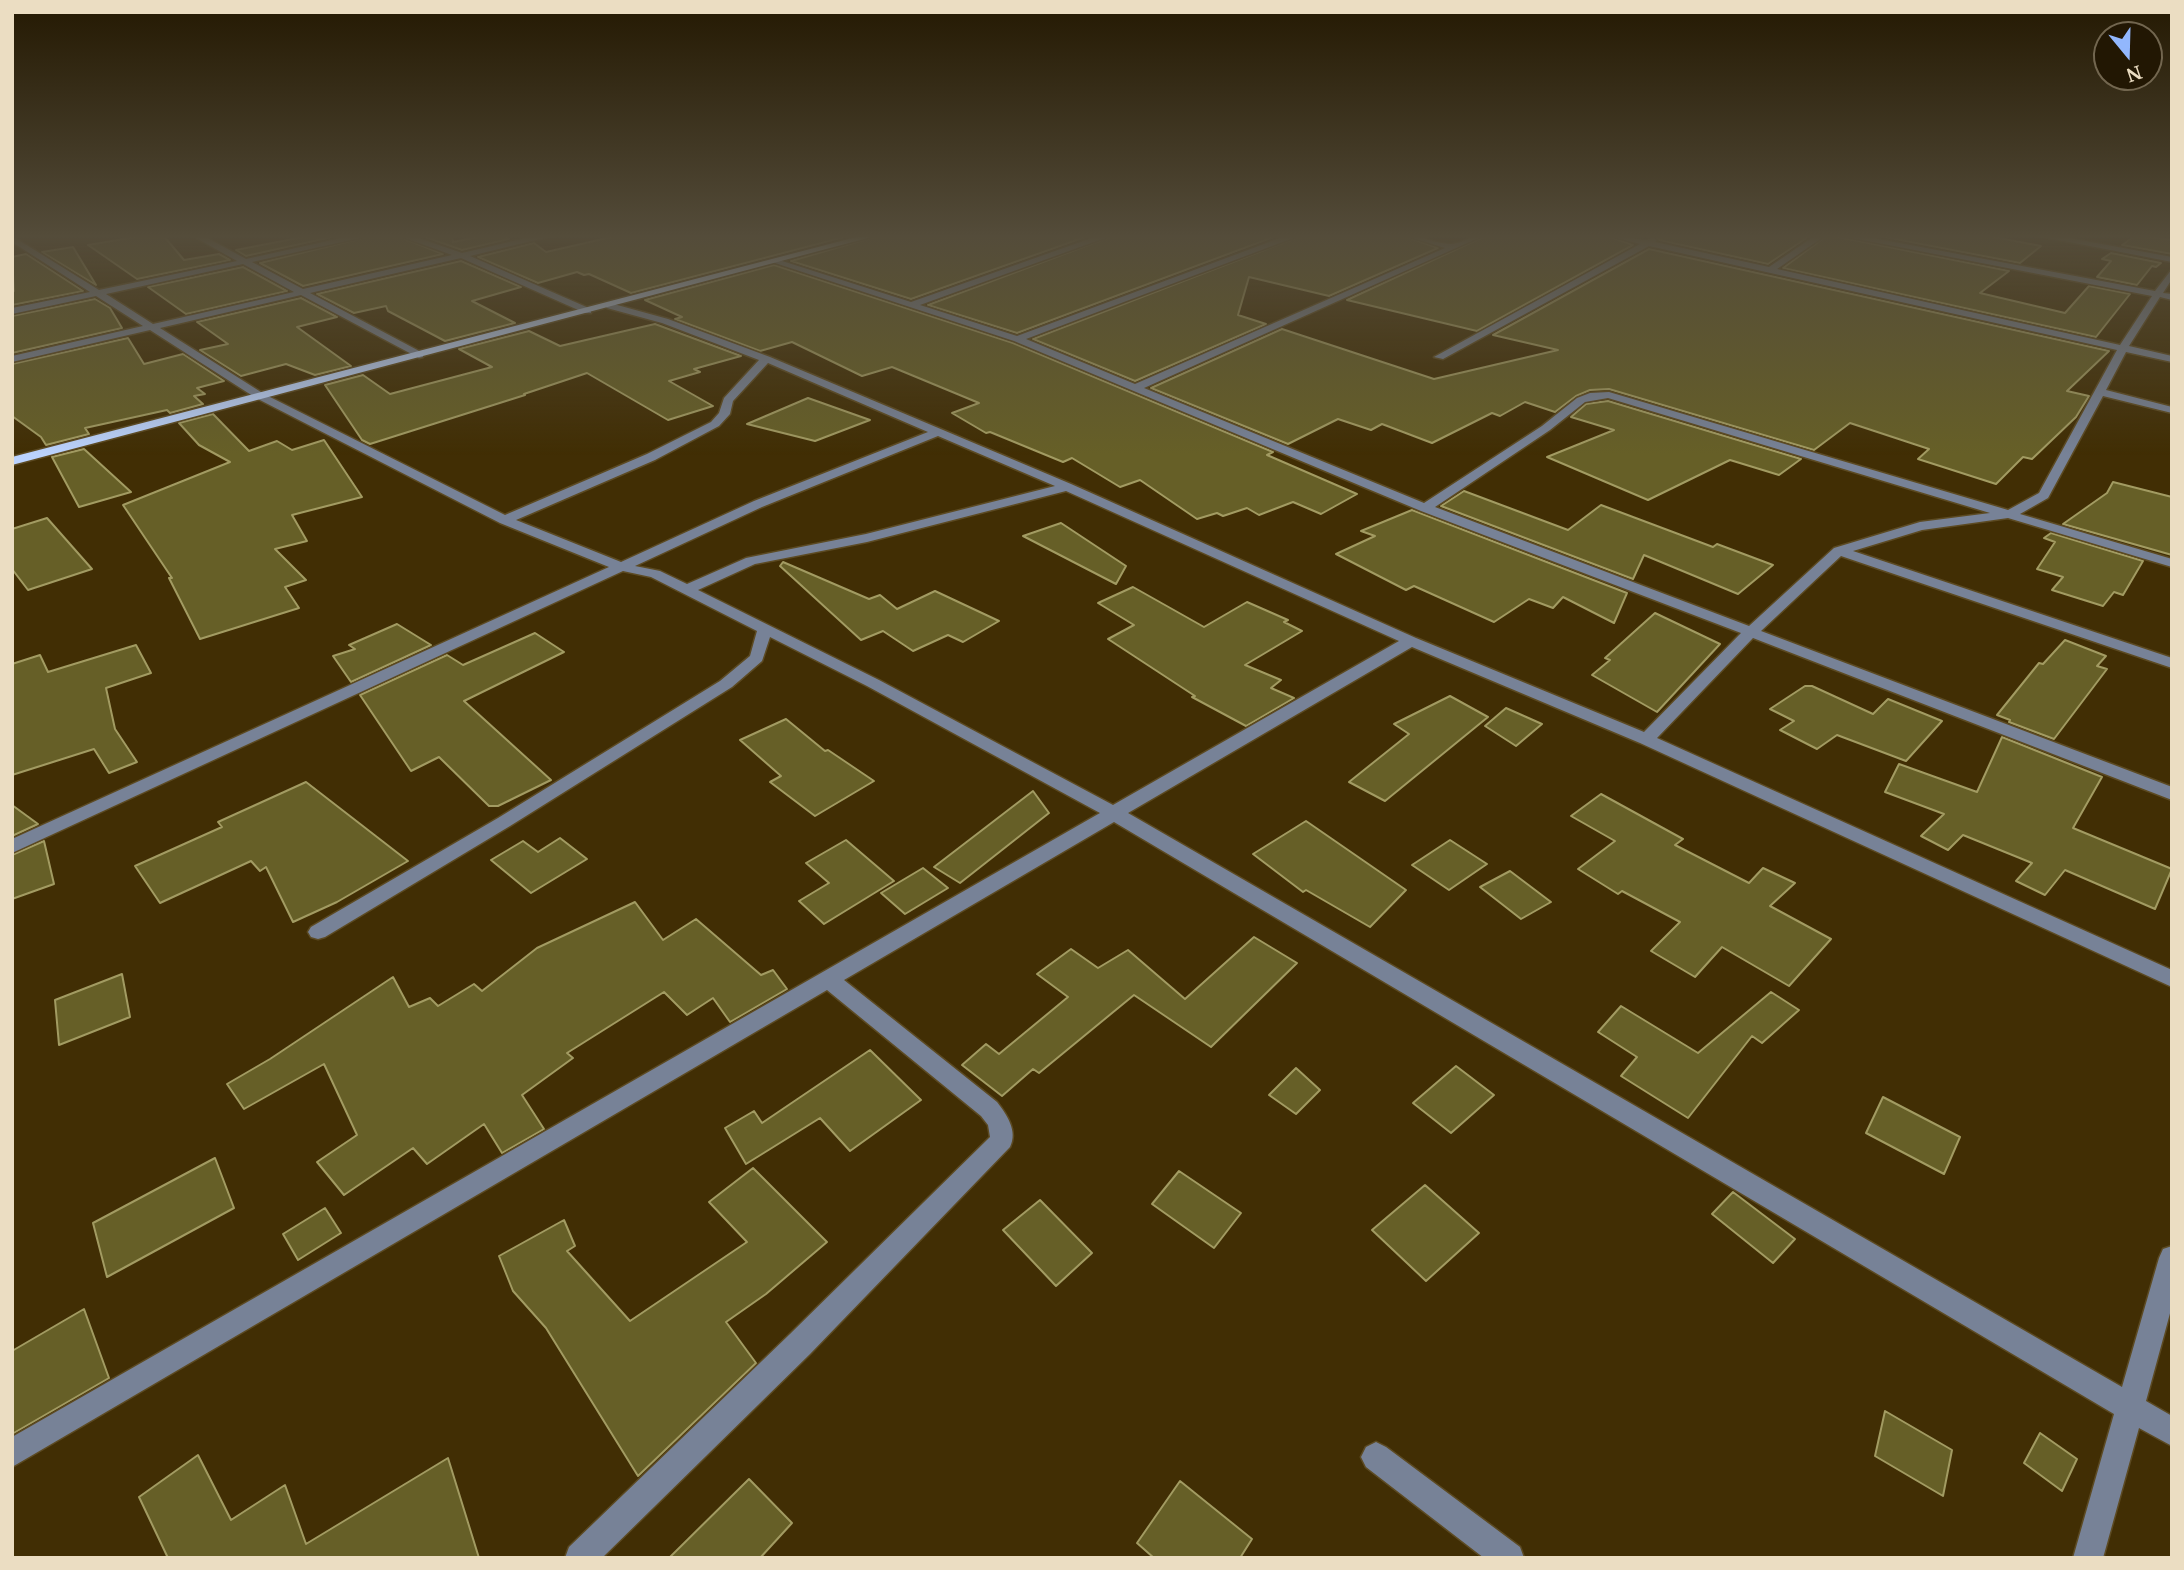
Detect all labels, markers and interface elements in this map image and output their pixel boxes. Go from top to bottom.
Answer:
north arrow [2093,21,2163,91]
text: N [2123,59,2146,89]

